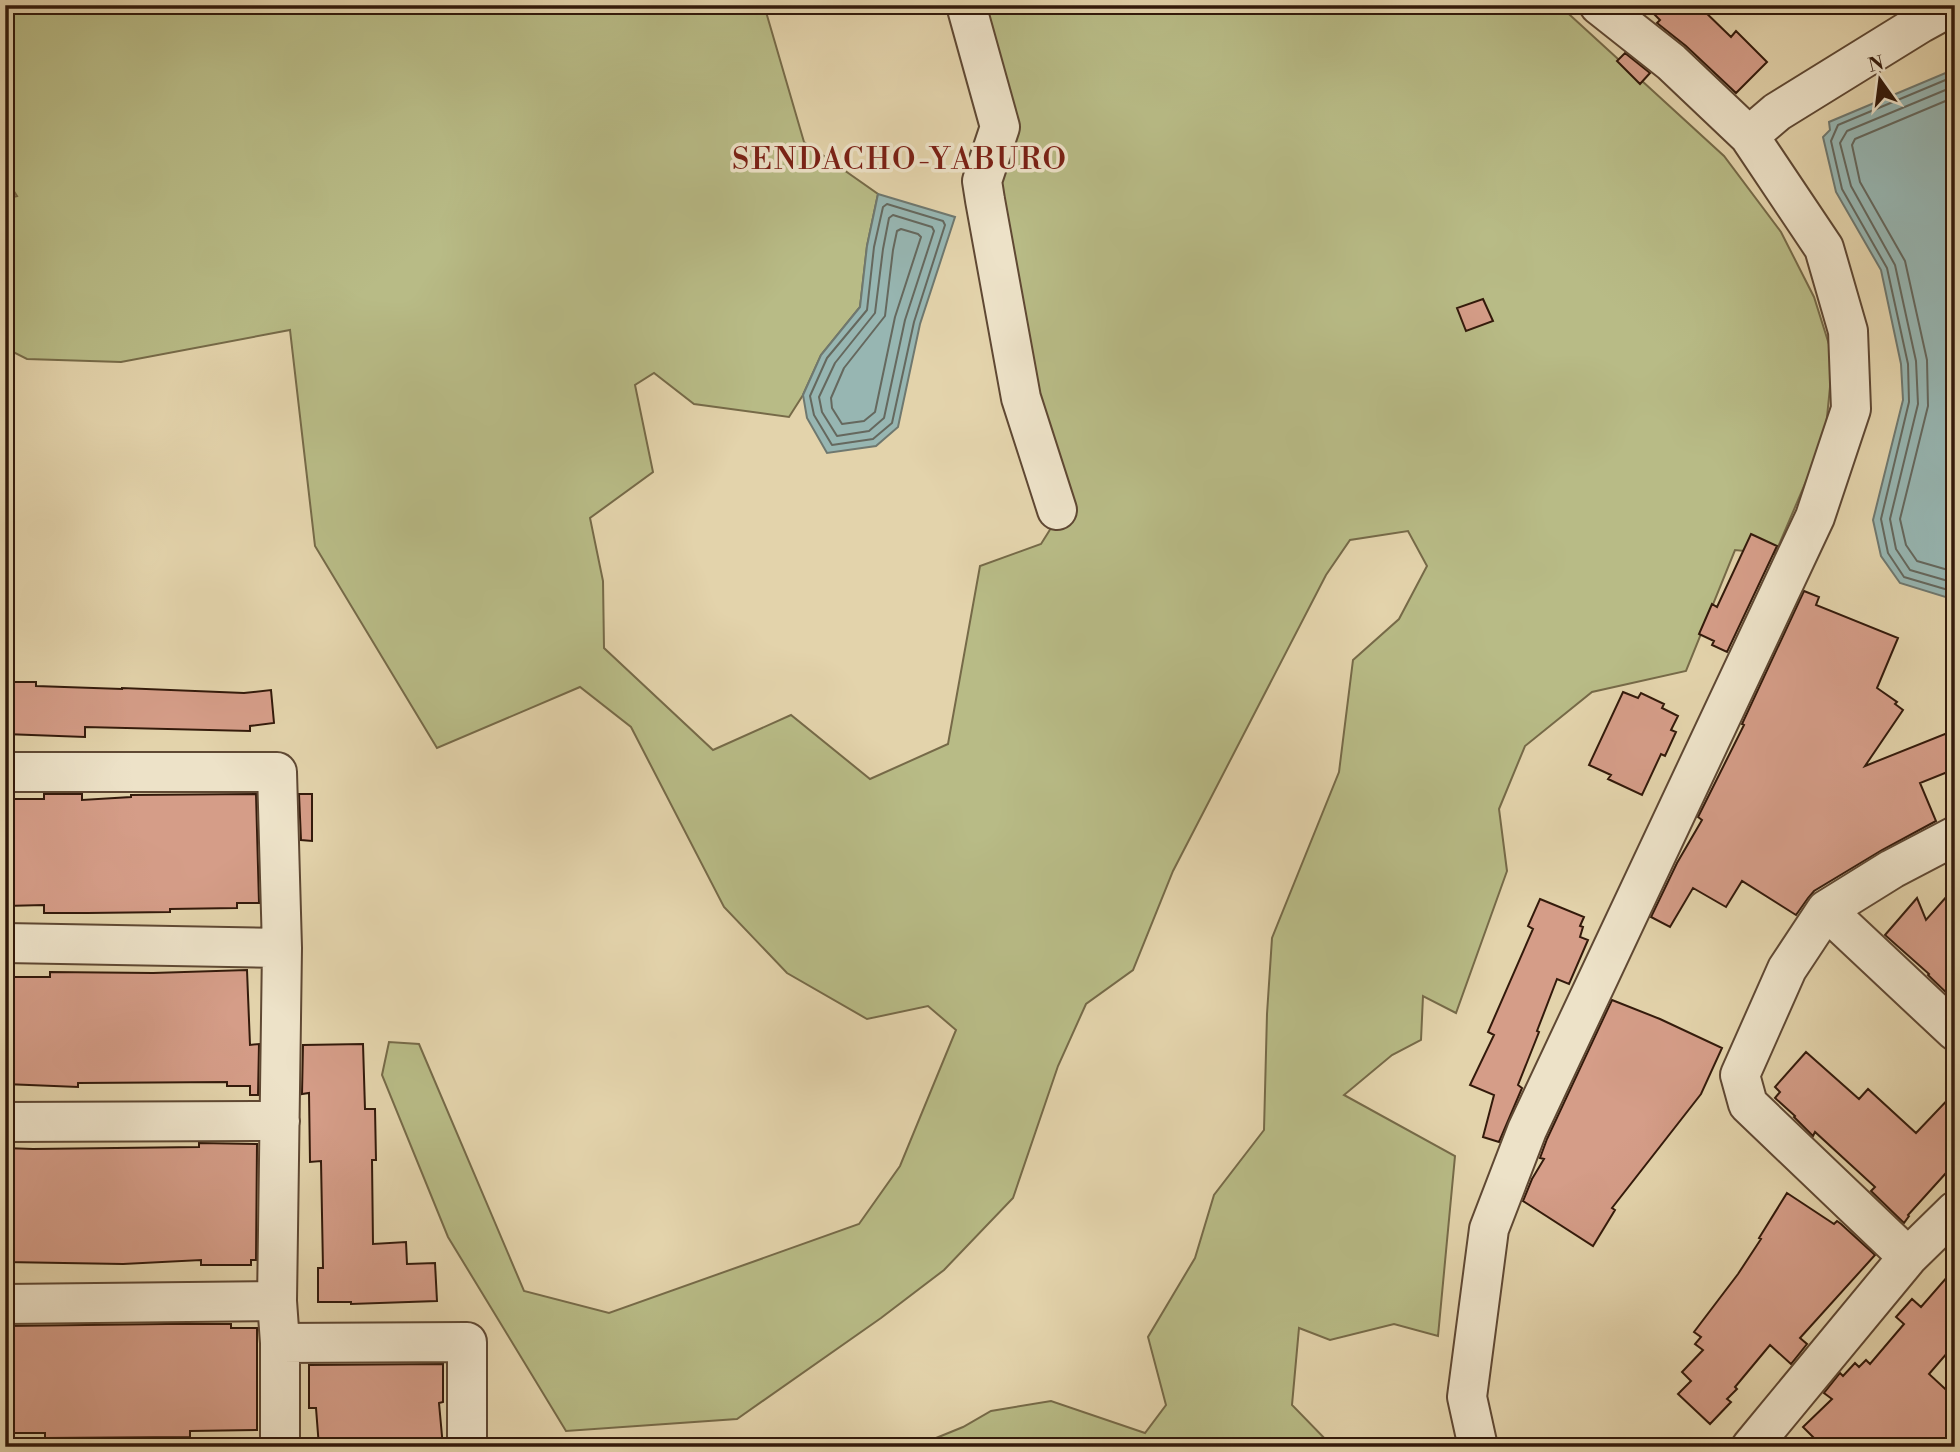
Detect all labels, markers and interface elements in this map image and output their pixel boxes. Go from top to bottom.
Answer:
north arrow [1844,46,1914,116]
text: N [1866,51,1886,78]
district label: SENDACHO-YABURO [732,141,1068,179]

